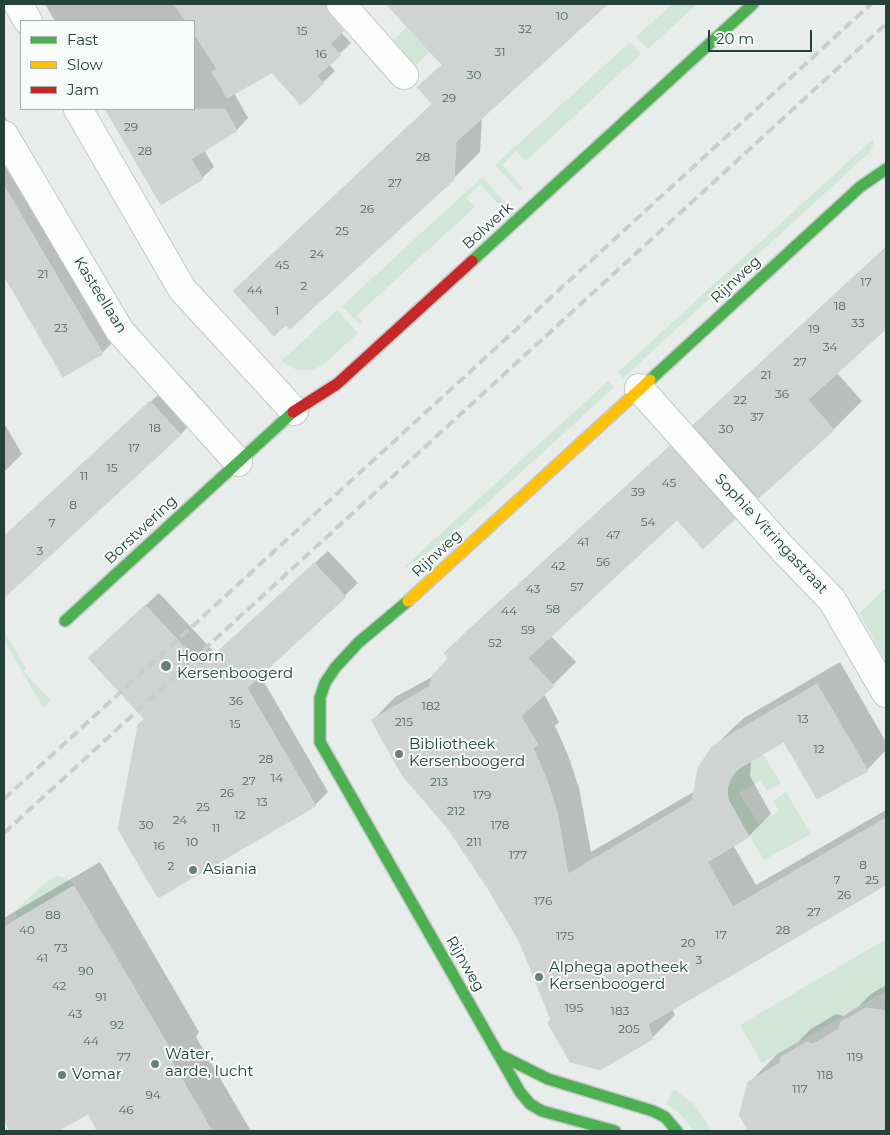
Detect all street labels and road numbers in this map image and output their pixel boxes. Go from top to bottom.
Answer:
street label: Bolwerk [459,199,517,253]
street label: Rijnweg [707,253,765,307]
street label: Kasteellaan [69,254,131,336]
street label: Sophie Vitringastraat [711,470,831,598]
street label: Borstwering [101,492,181,568]
street label: Rijnweg [408,527,466,581]
street label: Rijnweg [442,933,488,995]

